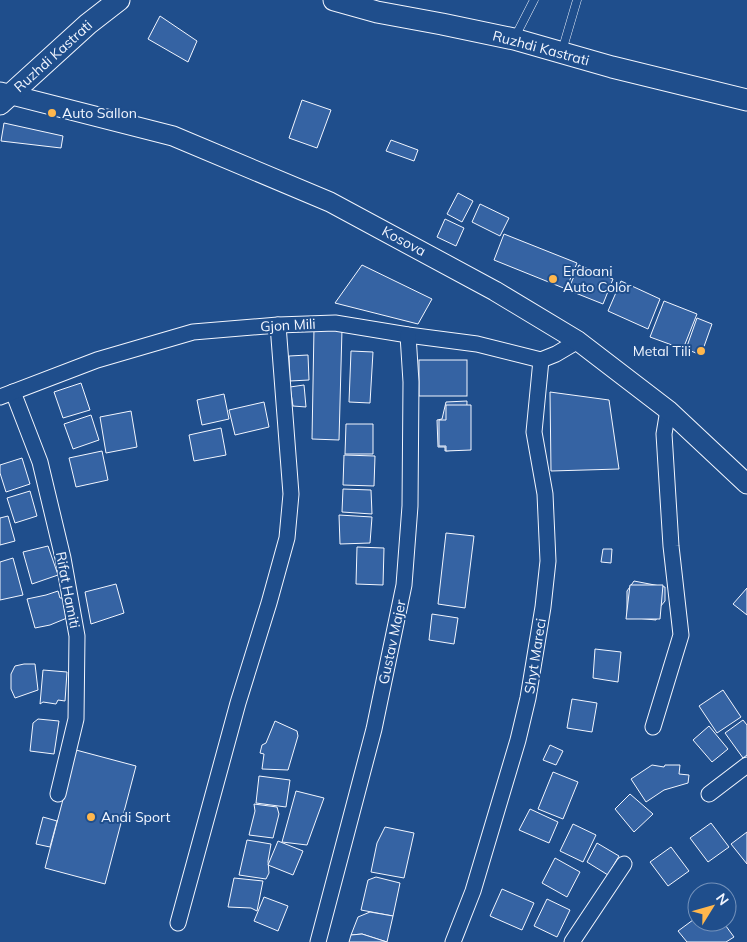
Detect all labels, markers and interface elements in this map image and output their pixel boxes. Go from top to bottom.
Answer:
street label: Ruzhdi Kastrati [10,16,96,96]
street label: Ruzhdi Kastrati [491,26,591,70]
place label: Auto Sallon [62,104,137,122]
marker: Auto Sallon [46,107,58,119]
street label: Kosova [379,222,429,260]
place label: Erdoani Auto Color [563,262,632,296]
marker: Erdoani Auto Color [547,273,559,285]
street label: Gjon Mili [260,315,316,335]
place label: Metal Tili [633,342,691,360]
marker: Metal Tili [695,345,707,357]
street label: Rifat Hamiti [52,550,84,630]
street label: Gustav Majer [374,597,410,686]
street label: Shyt Mareci [520,617,550,695]
place label: Andi Sport [101,808,170,826]
marker: Andi Sport [85,811,97,823]
north arrow [687,882,737,932]
text: N [712,890,733,909]

